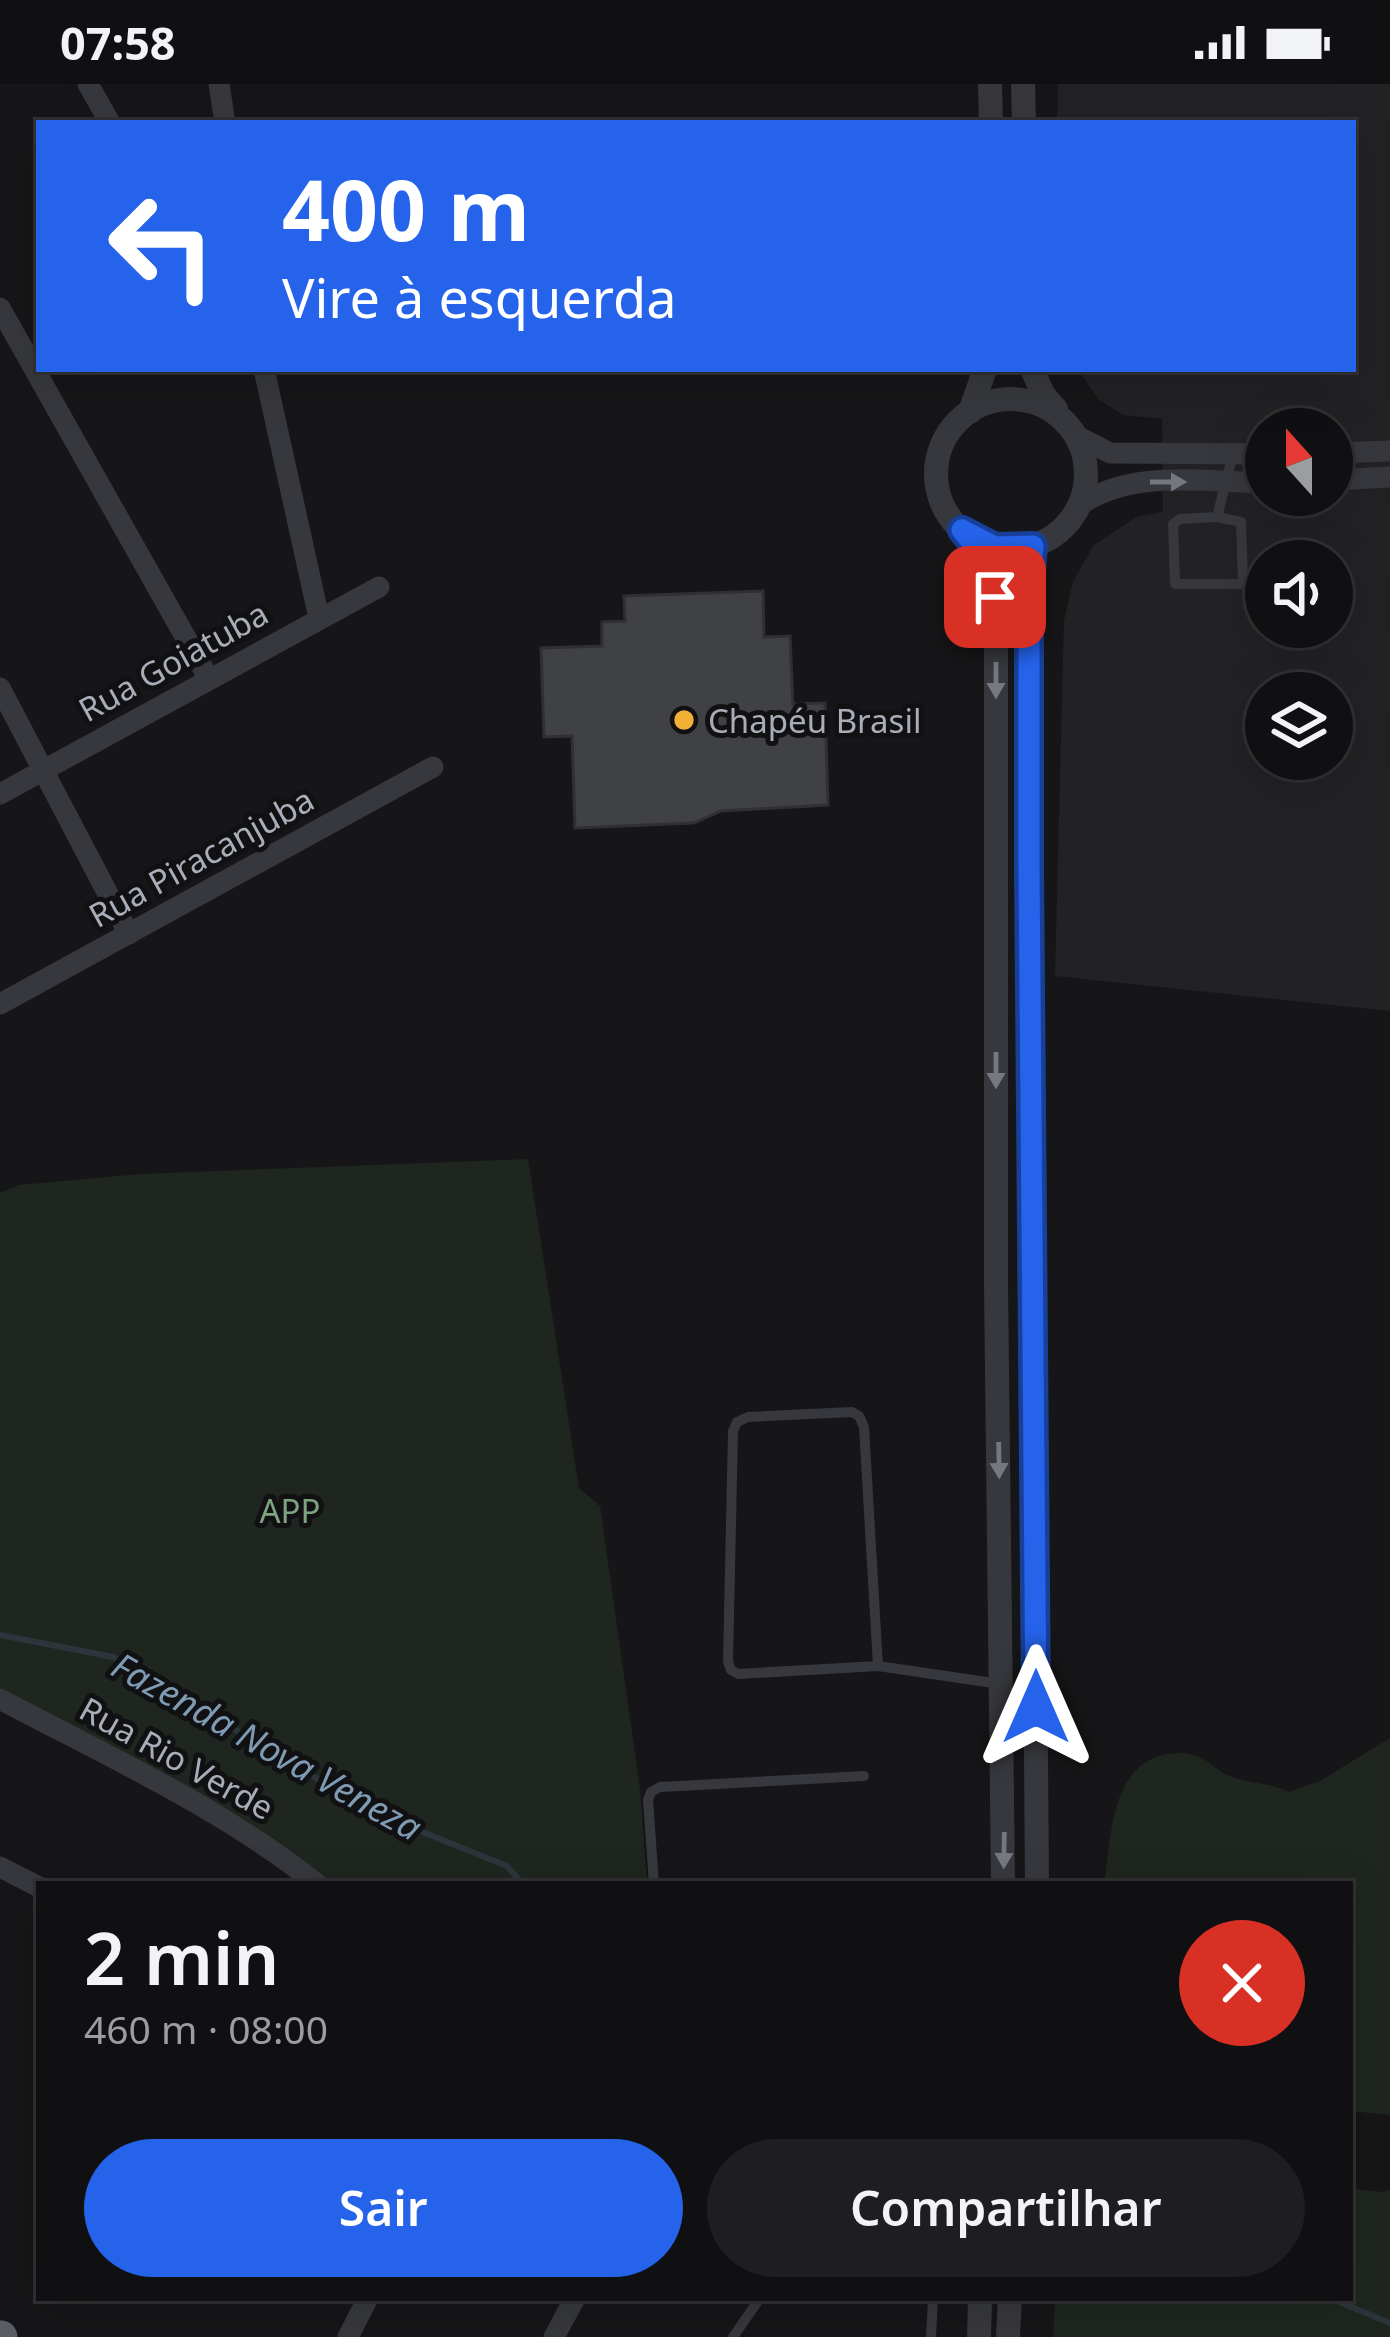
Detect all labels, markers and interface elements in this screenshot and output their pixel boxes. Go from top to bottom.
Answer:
text: 07:58 [60,12,176,73]
text: 400 m [282,151,530,266]
icon: left [84,168,240,324]
text: Vire à esquerda [282,260,676,334]
north arrow [1245,408,1353,516]
map controls [1245,408,1353,780]
one-way arrow [1150,473,1188,492]
button: sound [1245,540,1353,648]
pin [944,546,1046,648]
icon: arrive [962,564,1028,630]
street label: Rua Goiatuba [70,590,276,732]
one-way arrow [986,662,1006,700]
button: layers [1245,672,1353,780]
place label: Chapéu Brasil [708,698,921,743]
marker: Chapéu Brasil [671,707,697,733]
street label: Rua Piracanjuba [81,777,321,937]
one-way arrow [986,1052,1006,1090]
one-way arrow [989,1442,1008,1480]
park label: APP [259,1488,321,1533]
water label: Fazenda Nova Veneza [103,1641,431,1851]
position arrow [973,1644,1099,1770]
street label: Rua Rio Verde [72,1686,282,1830]
one-way arrow [994,1832,1013,1870]
text: 2 min [84,1908,279,2006]
button: close [1179,1920,1305,2046]
text: 460 m · 08:00 [84,2002,328,2055]
button: Sair [84,2139,683,2277]
button: Compartilhar [707,2139,1305,2277]

